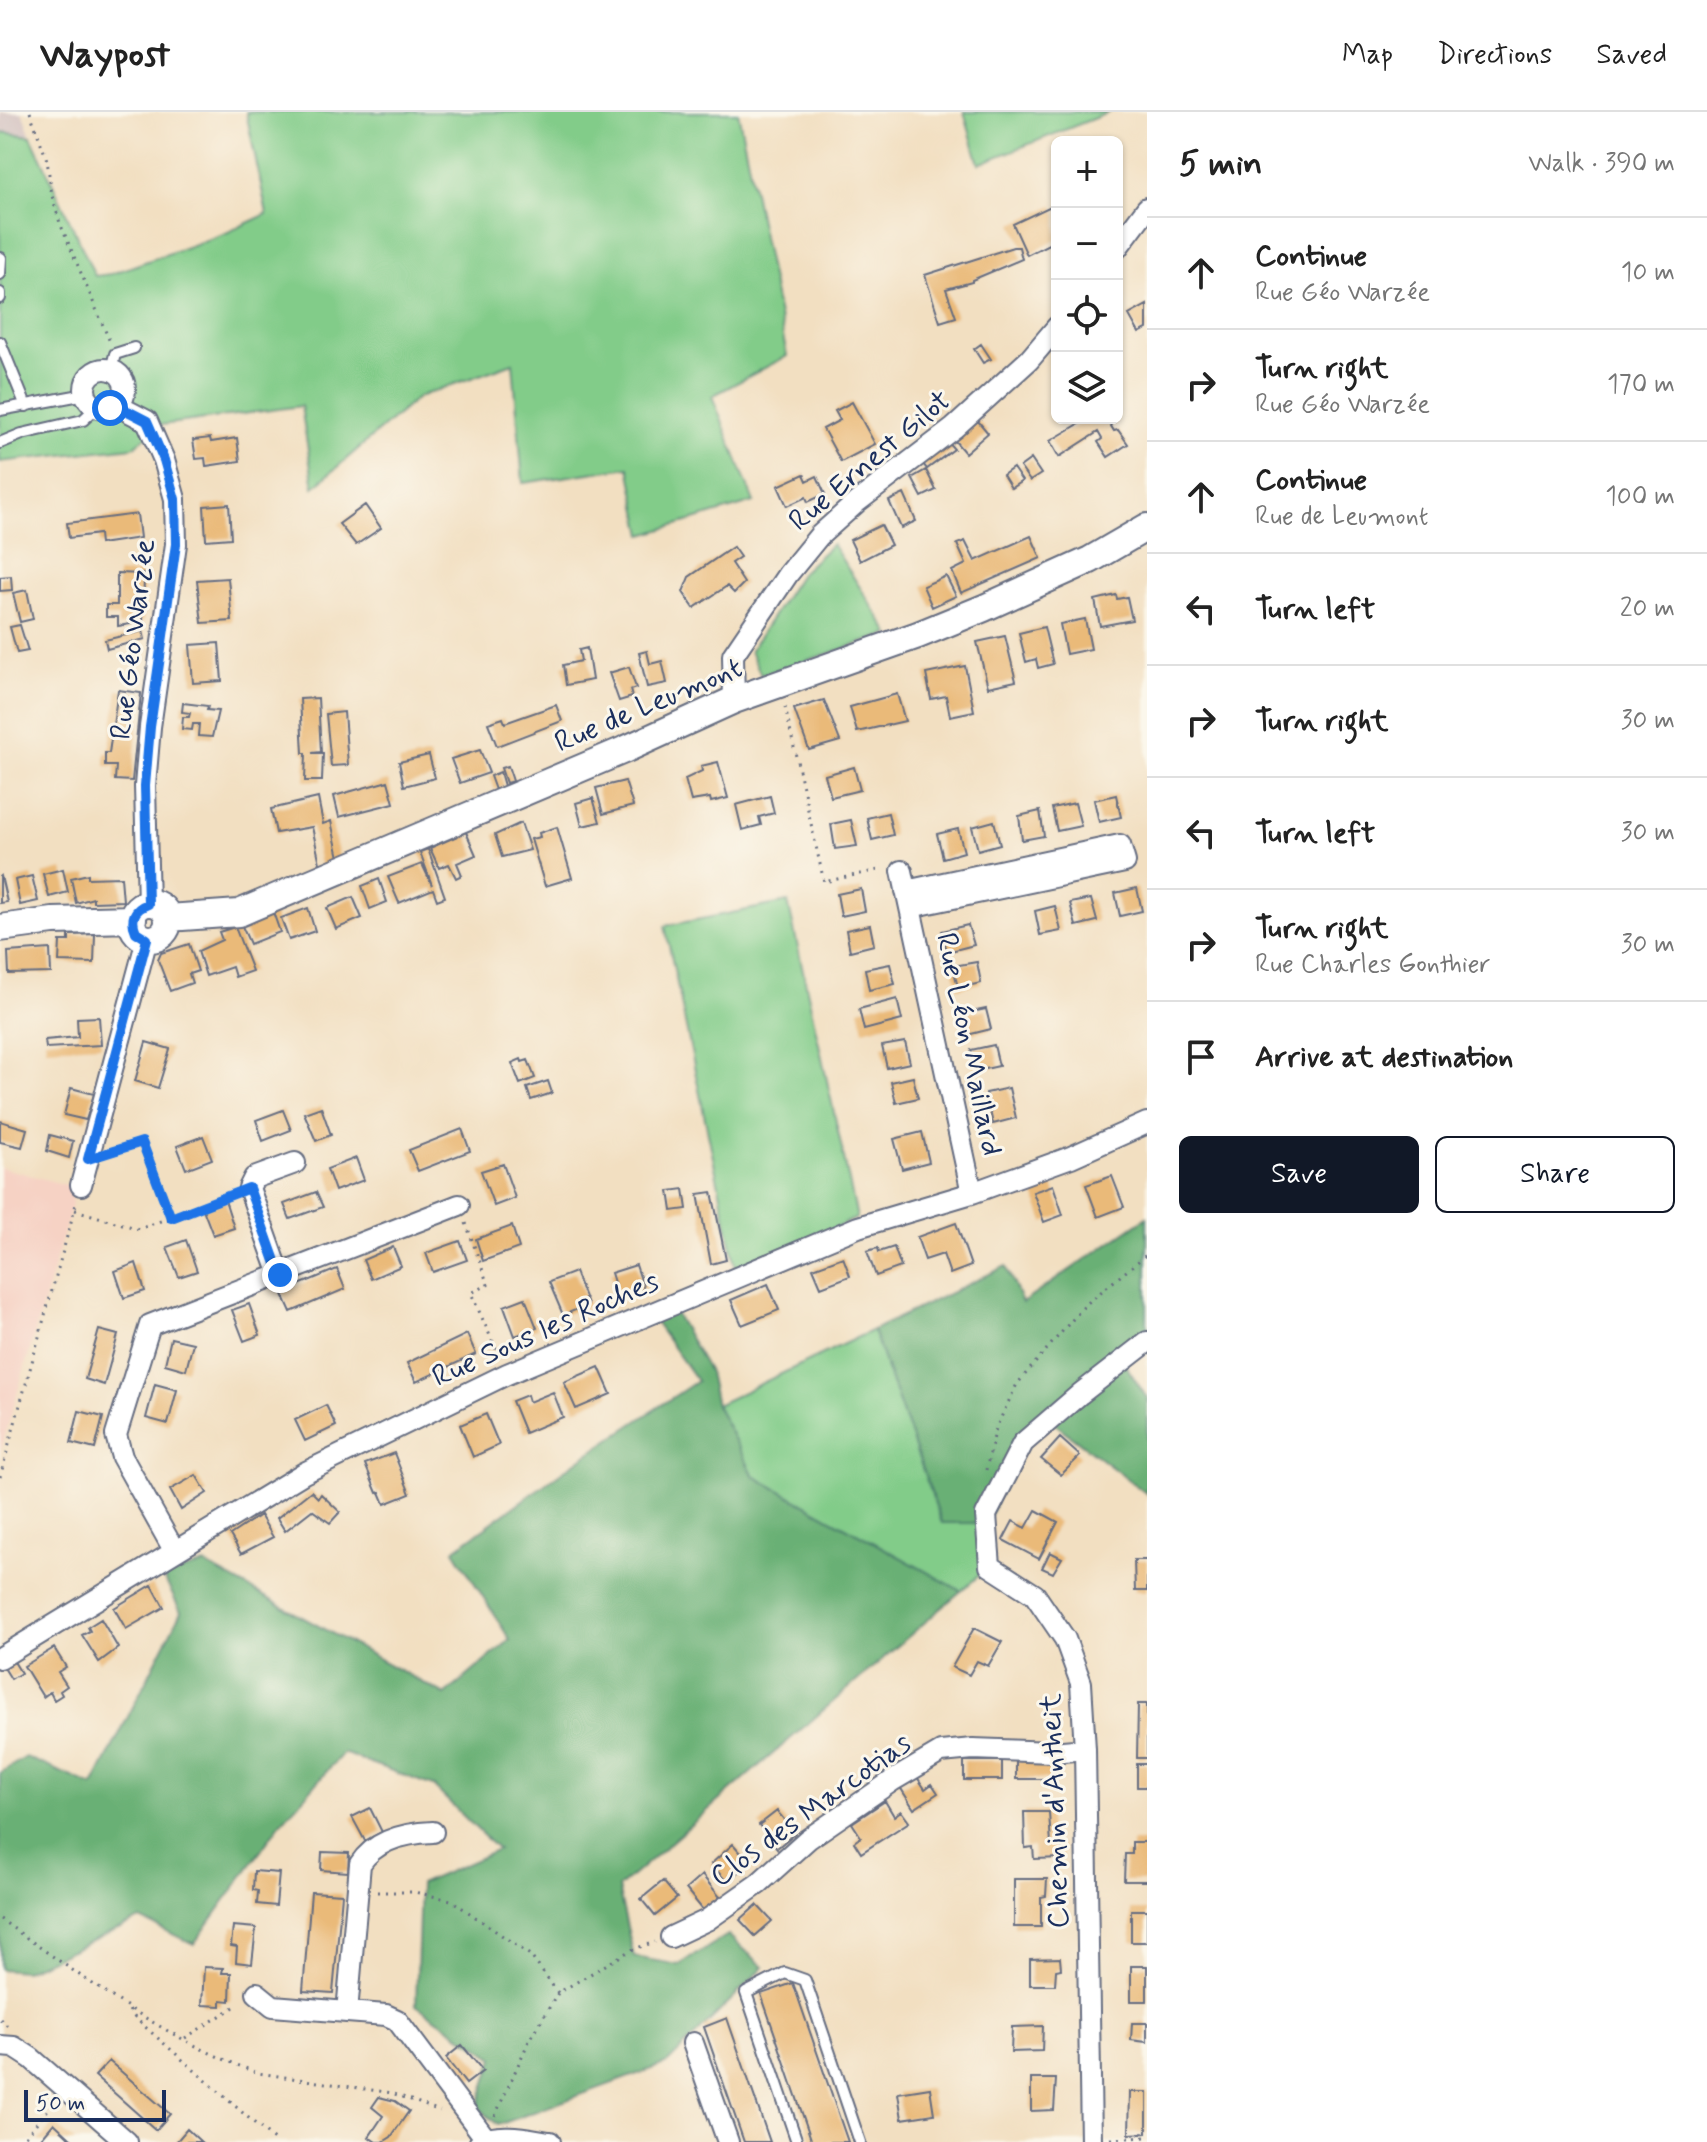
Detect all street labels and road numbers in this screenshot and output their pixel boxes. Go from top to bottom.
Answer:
street label: Rue Ernest Gilot [781,382,959,540]
street label: Rue Géo Warzée [102,537,165,742]
street label: Rue de Leumont [549,648,748,762]
street label: Rue Léon Maillard [926,929,1011,1159]
street label: Rue Sous les Roches [426,1262,665,1397]
street label: Chemin d'Antheit [1032,1692,1079,1929]
street label: Clos des Marcotias [703,1724,919,1896]

